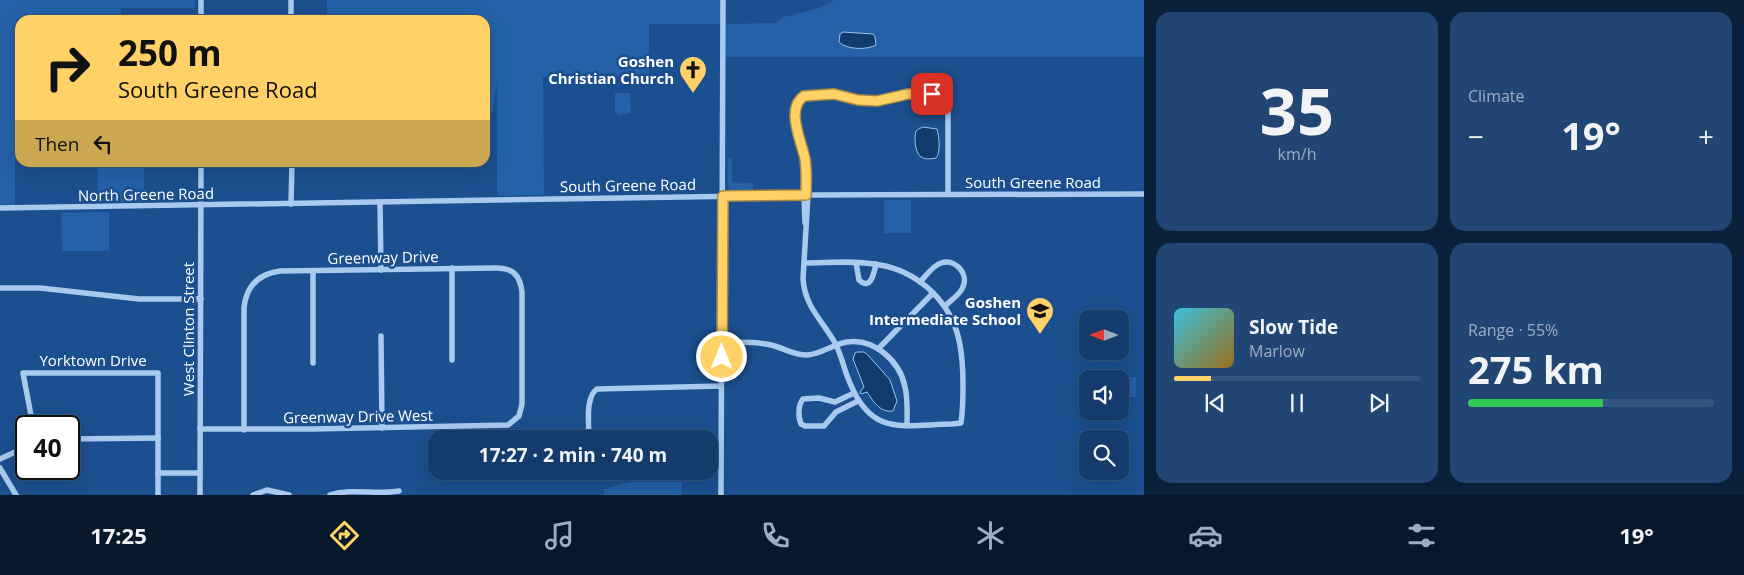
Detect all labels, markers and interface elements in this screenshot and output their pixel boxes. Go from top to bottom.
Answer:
text: 250 m [118,29,222,76]
icon: right [35,35,100,100]
place label: Goshen Christian Church [548,51,674,88]
church icon: Goshen Christian Church [678,55,708,94]
text: 35 [1260,66,1334,154]
pin [911,73,953,115]
text: South Greene Road [118,74,318,104]
icon: arrive [918,80,946,108]
text: Climate [1468,85,1525,107]
text: 19° [1561,109,1621,161]
text: − [1468,117,1484,155]
text: + [1698,117,1714,155]
icon: left [89,130,117,158]
text: Then [35,131,79,157]
text: km/h [1278,143,1316,165]
street label: South Greene Road [965,172,1101,192]
street label: South Greene Road [560,174,696,196]
street label: North Greene Road [78,183,214,205]
street label: Greenway Drive [327,246,439,268]
street label: West Clinton Street [178,262,198,396]
place label: Goshen Intermediate School [869,292,1021,329]
school or university icon: Goshen Intermediate School [1025,296,1055,335]
north arrow [1079,310,1129,360]
map controls [1079,310,1129,480]
text: Slow Tide [1249,314,1338,340]
text: Range · 55% [1468,319,1558,341]
position arrow [695,330,747,382]
text: Marlow [1249,340,1305,362]
text: 275 km [1468,343,1604,395]
street label: Yorktown Drive [39,350,147,370]
button: sound [1079,370,1129,420]
icon: previous [1201,389,1229,417]
icon: pause [1283,389,1311,417]
icon: next [1365,389,1393,417]
street label: Greenway Drive West [283,405,433,427]
speed limit sign: 40 [15,415,80,480]
button: search [1079,430,1129,480]
text: 17:27 · 2 min · 740 m [479,442,667,468]
icon: directions [327,518,362,553]
icon: music [542,518,577,553]
icon: phone [758,518,793,553]
icon: climate [973,518,1008,553]
icon: car [1188,518,1223,553]
icon: filters [1404,518,1439,553]
text: 17:25 [90,520,147,550]
text: 19° [1619,520,1654,550]

